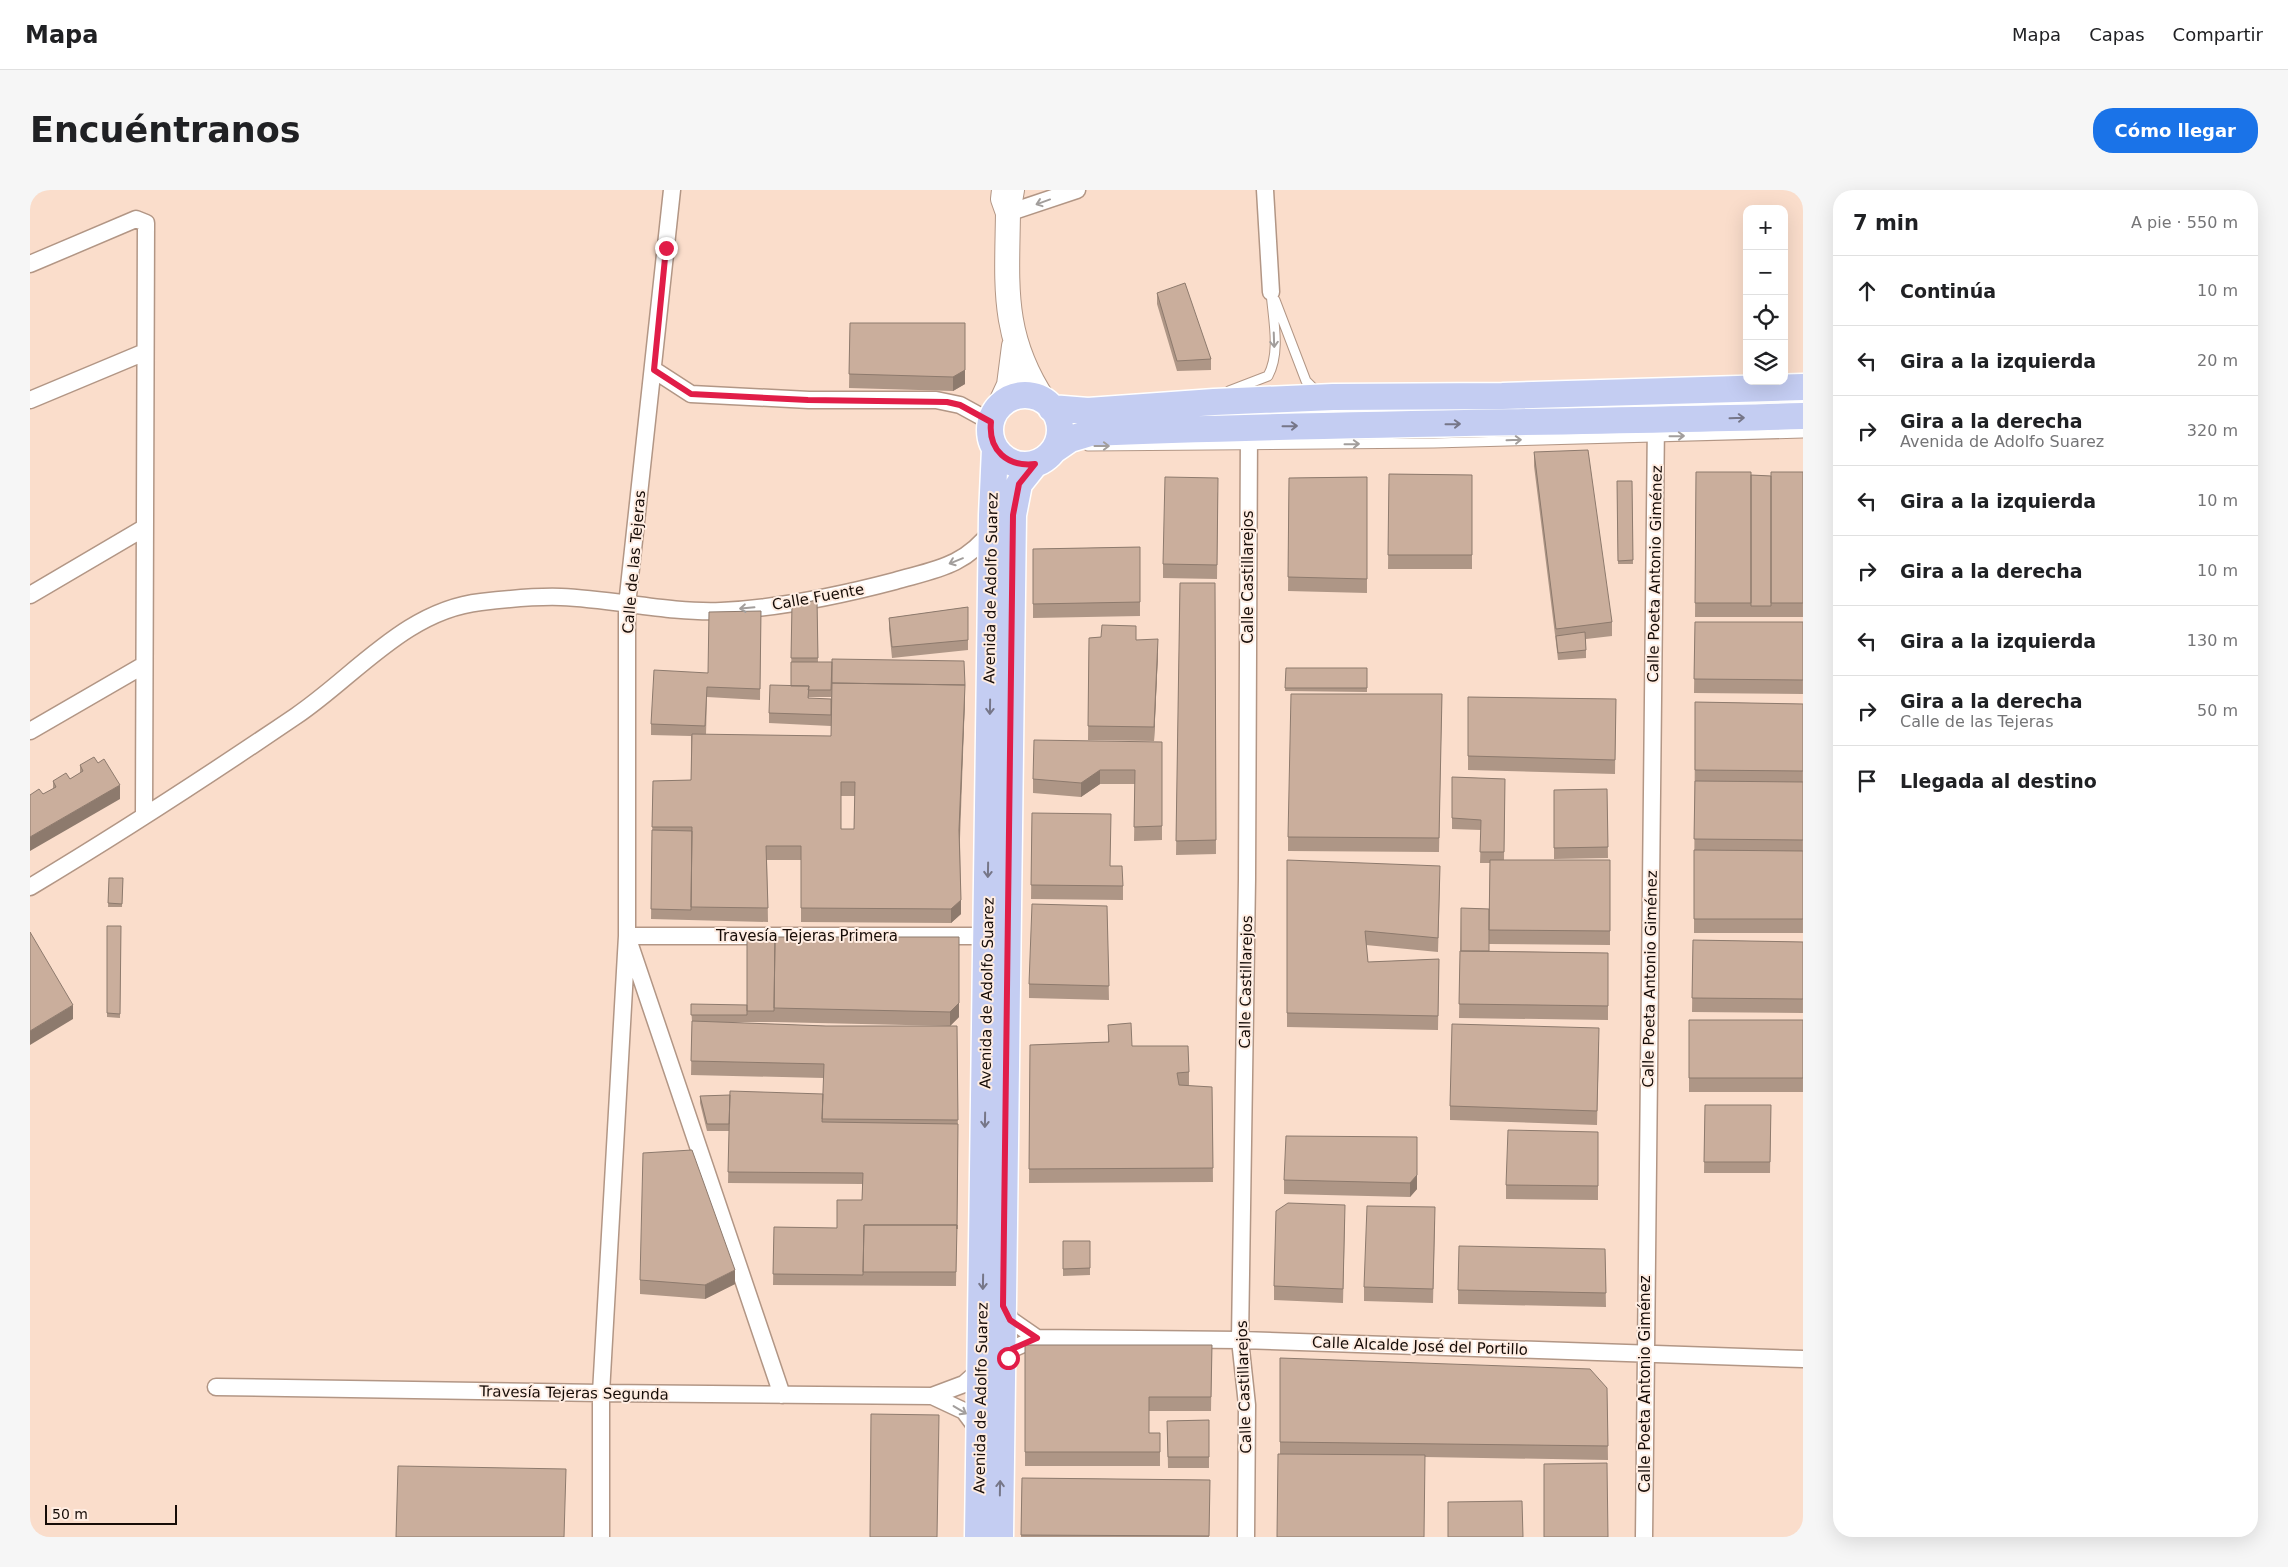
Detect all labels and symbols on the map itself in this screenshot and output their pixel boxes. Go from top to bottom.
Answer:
one-way arrow [1036,198,1051,207]
route end [655,237,678,260]
one-way arrow [1270,332,1279,348]
one-way arrow [1729,413,1745,422]
one-way arrow [1444,419,1460,429]
one-way arrow [1282,421,1298,431]
one-way arrow [1668,431,1684,441]
one-way arrow [1506,436,1522,445]
one-way arrow [1344,439,1360,449]
one-way arrow [1094,441,1110,451]
street label: Calle Poeta Antonio Giménez [1644,465,1666,683]
street label: Calle de las Tejeras [619,489,649,634]
street label: Avenida de Adolfo Suarez [980,492,1002,684]
street label: Calle Castillarejos [1239,510,1257,644]
one-way arrow [949,557,964,567]
street label: Calle Fuente [771,580,865,614]
one-way arrow [739,604,755,613]
one-way arrow [985,699,995,715]
one-way arrow [983,862,993,878]
street label: Calle Poeta Antonio Giménez [1639,870,1661,1088]
street label: Avenida de Adolfo Suarez [976,897,998,1089]
street label: Calle Castillarejos [1236,915,1256,1049]
street label: Travesía Tejeras Primera [715,927,898,945]
one-way arrow [980,1112,990,1128]
one-way arrow [978,1274,988,1290]
street label: Calle Poeta Antonio Giménez [1636,1275,1654,1493]
street label: Avenida de Adolfo Suarez [970,1302,992,1494]
street label: Calle Castillarejos [1233,1320,1255,1454]
street label: Calle Alcalde José del Portillo [1312,1333,1528,1359]
route start [997,1347,1020,1370]
street label: Travesía Tejeras Segunda [478,1382,669,1404]
one-way arrow [952,1405,966,1415]
one-way arrow [995,1481,1005,1497]
scale bar [45,1502,178,1525]

